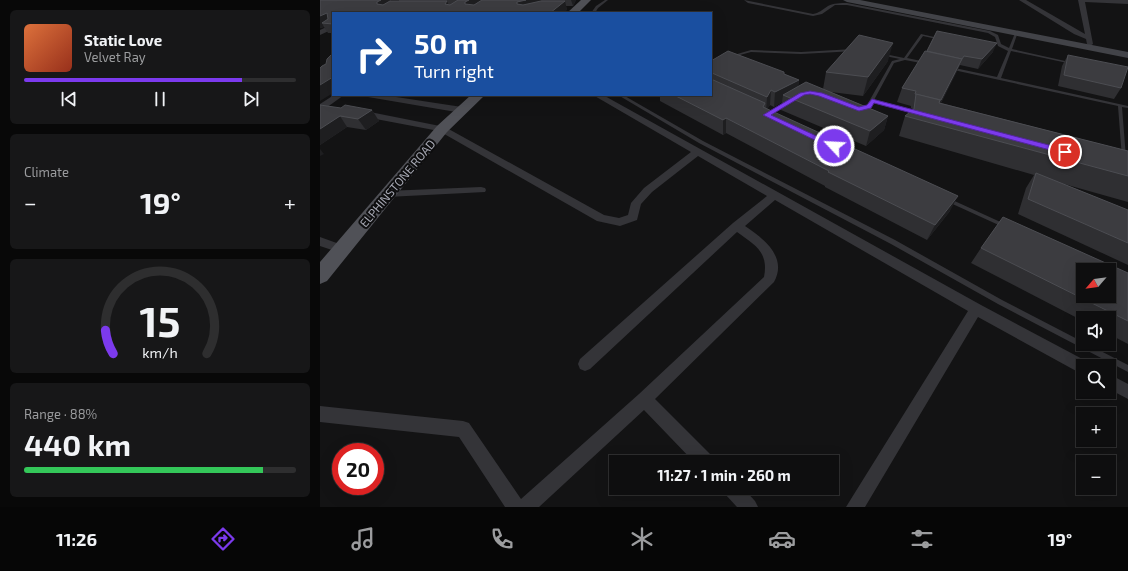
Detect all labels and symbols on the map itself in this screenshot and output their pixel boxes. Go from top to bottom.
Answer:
position arrow [813,125,855,167]
pin [1048,135,1082,169]
street label: ELPHINSTONE ROAD [356,136,438,230]
north arrow [1076,263,1116,303]
speed limit sign: 20 [332,443,384,495]

